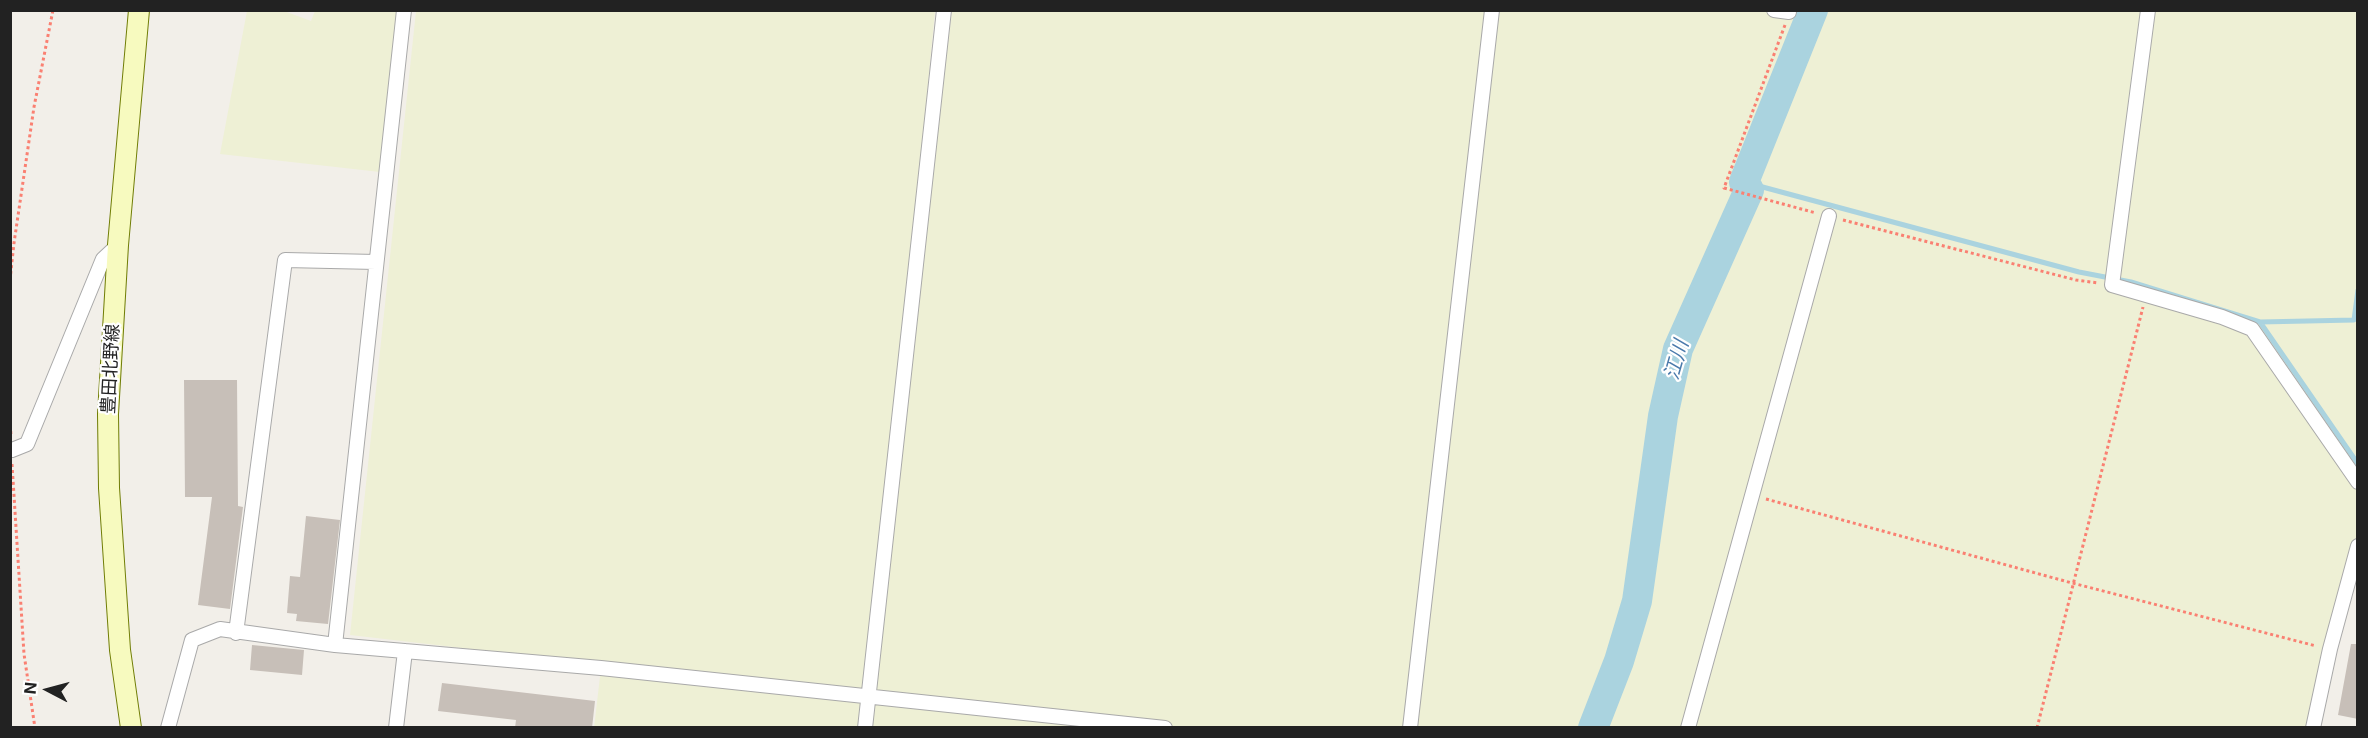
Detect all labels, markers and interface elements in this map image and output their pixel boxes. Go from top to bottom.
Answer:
street label: 豊田北野線 [98,323,124,415]
water label: 江川 [1660,337,1694,383]
north arrow [18,660,78,720]
text: N [20,681,41,695]

